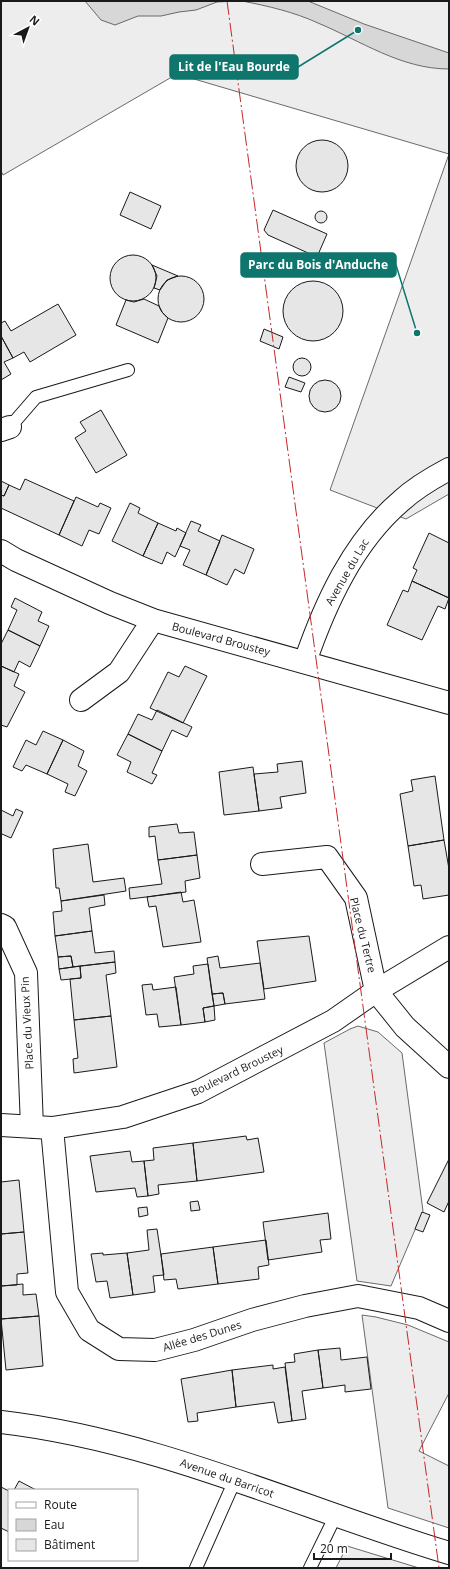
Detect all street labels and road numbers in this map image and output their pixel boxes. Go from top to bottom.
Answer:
street label: Avenue du Lac [321,536,372,608]
street label: Boulevard Broustey [170,618,272,659]
street label: Place du Tertre [347,895,380,974]
street label: Place du Vieux Pin [17,976,36,1070]
street label: Boulevard Broustey [188,1041,286,1099]
street label: Allée des Dunes [161,1316,243,1355]
street label: Avenue du Barricot [178,1454,276,1501]

